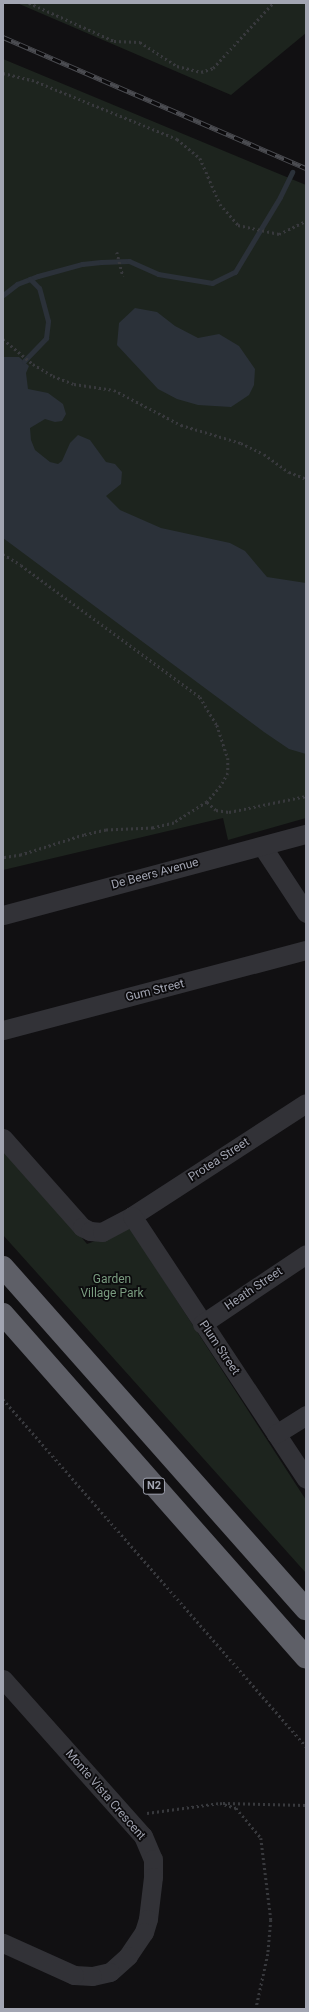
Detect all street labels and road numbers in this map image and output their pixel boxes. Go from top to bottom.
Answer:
street label: De Beers Avenue [110,855,200,893]
street label: Gum Street [124,977,186,1005]
street label: Protea Street [186,1135,252,1185]
street label: Heath Street [222,1264,286,1314]
street label: Plum Street [196,1318,242,1378]
road number: N2 [142,1477,166,1495]
street label: Monte Vista Crescent [62,1747,148,1843]

